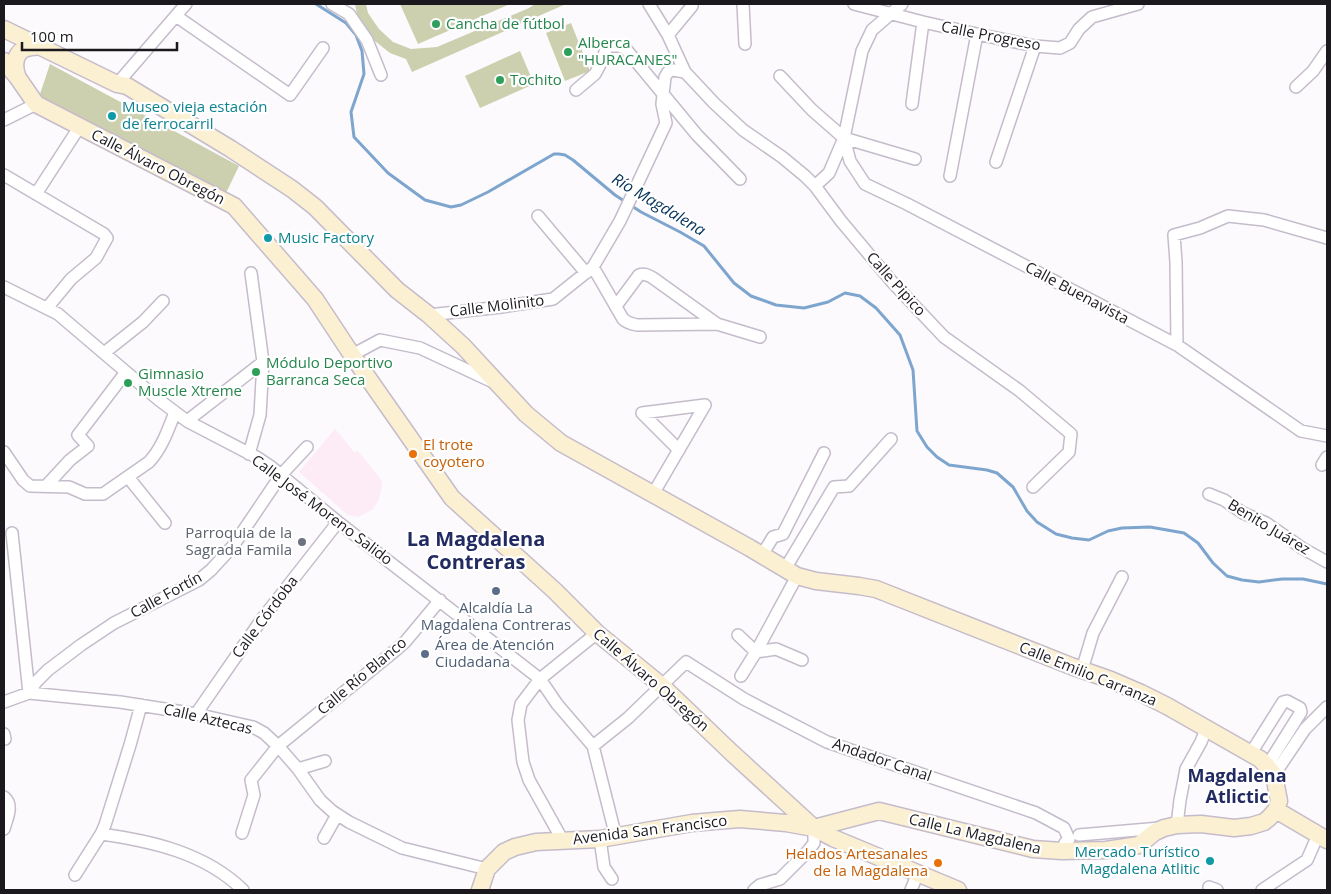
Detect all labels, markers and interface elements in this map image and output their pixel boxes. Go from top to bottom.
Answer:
place label: Cancha de fútbol [446,13,565,33]
street label: Calle Progreso [940,16,1043,54]
marker: Cancha de fútbol [430,18,442,30]
scale bar [22,20,178,52]
text: 100 m [30,26,74,46]
place label: Alberca "HURACANES" [578,32,677,69]
marker: Alberca "HURACANES" [562,46,574,58]
place label: Tochito [510,69,562,89]
marker: Tochito [494,74,506,86]
place label: Museo vieja estación de ferrocarril [122,96,267,133]
marker: Museo vieja estación de ferrocarril [106,110,118,122]
street label: Calle Álvaro Obregón [88,124,229,209]
water label: Río Magdalena [608,167,710,241]
place label: Music Factory [278,227,374,247]
marker: Music Factory [262,232,274,244]
street label: Calle Pipico [863,247,931,320]
street label: Calle Buenavista [1022,256,1133,328]
street label: Calle Molinito [448,289,545,321]
place label: Módulo Deportivo Barranca Seca [266,352,393,389]
place label: Gimnasio Muscle Xtreme [138,363,242,400]
marker: Módulo Deportivo Barranca Seca [250,366,262,378]
marker: Gimnasio Muscle Xtreme [122,377,134,389]
place label: El trote coyotero [423,434,485,471]
marker: El trote coyotero [407,448,419,460]
street label: Calle José Moreno Salido [248,450,397,569]
street label: Benito Juárez [1225,494,1314,559]
place label: Parroquia de la Sagrada Famila [185,522,292,559]
district label: La Magdalena Contreras [407,525,545,575]
marker: Parroquia de la Sagrada Famila [296,536,308,548]
street label: Calle Fortín [126,566,205,622]
street label: Calle Córdoba [227,571,302,662]
marker: Alcaldía La Magdalena Contreras [490,585,502,597]
place label: Alcaldía La Magdalena Contreras [421,597,571,634]
street label: Calle Álvaro Obregón [589,623,714,735]
street label: Calle Río Blanco [312,632,410,719]
place label: Área de Atención Ciudadana [435,634,554,671]
street label: Calle Emilio Carranza [1016,636,1160,710]
marker: Área de Atención Ciudadana [419,648,431,660]
street label: Calle Aztecas [162,698,255,738]
street label: Andador Canal [830,733,935,785]
district label: Magdalena Atlictic [1187,763,1287,808]
street label: Calle La Magdalena [907,808,1043,858]
street label: Avenida San Francisco [572,810,728,848]
place label: Mercado Turístico Magdalena Atlitic [1074,841,1200,878]
place label: Helados Artesanales de la Magdalena [785,843,928,880]
marker: Mercado Turístico Magdalena Atlitic [1204,855,1216,867]
marker: Helados Artesanales de la Magdalena [932,857,944,869]

